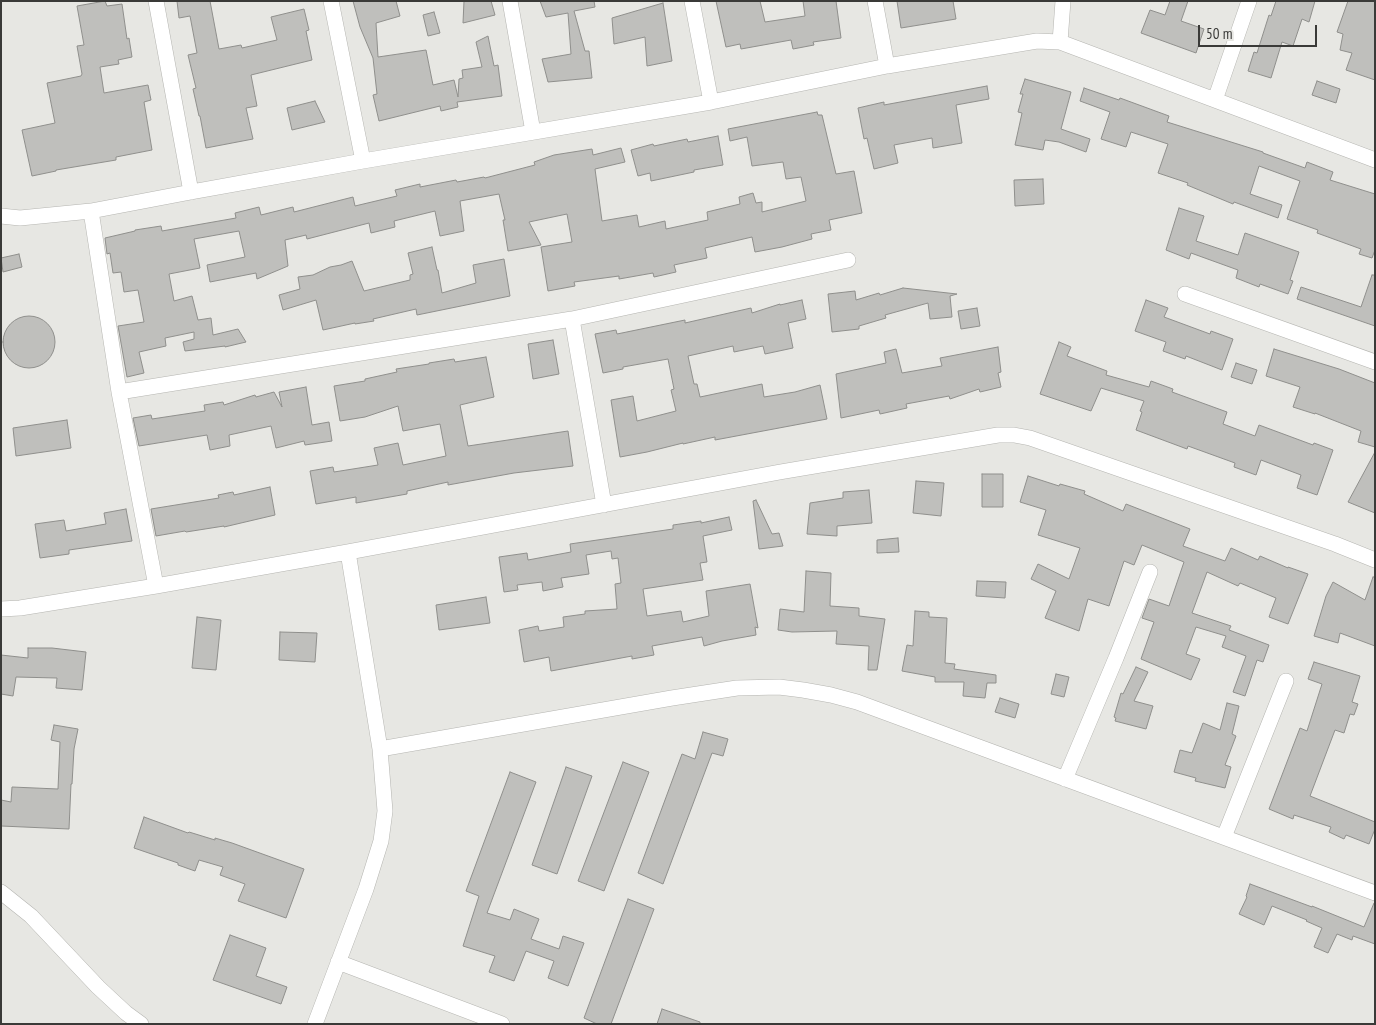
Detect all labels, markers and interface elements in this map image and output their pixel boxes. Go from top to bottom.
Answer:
scale bar [1201,15,1320,47]
text: 50 m [1206,24,1232,43]

